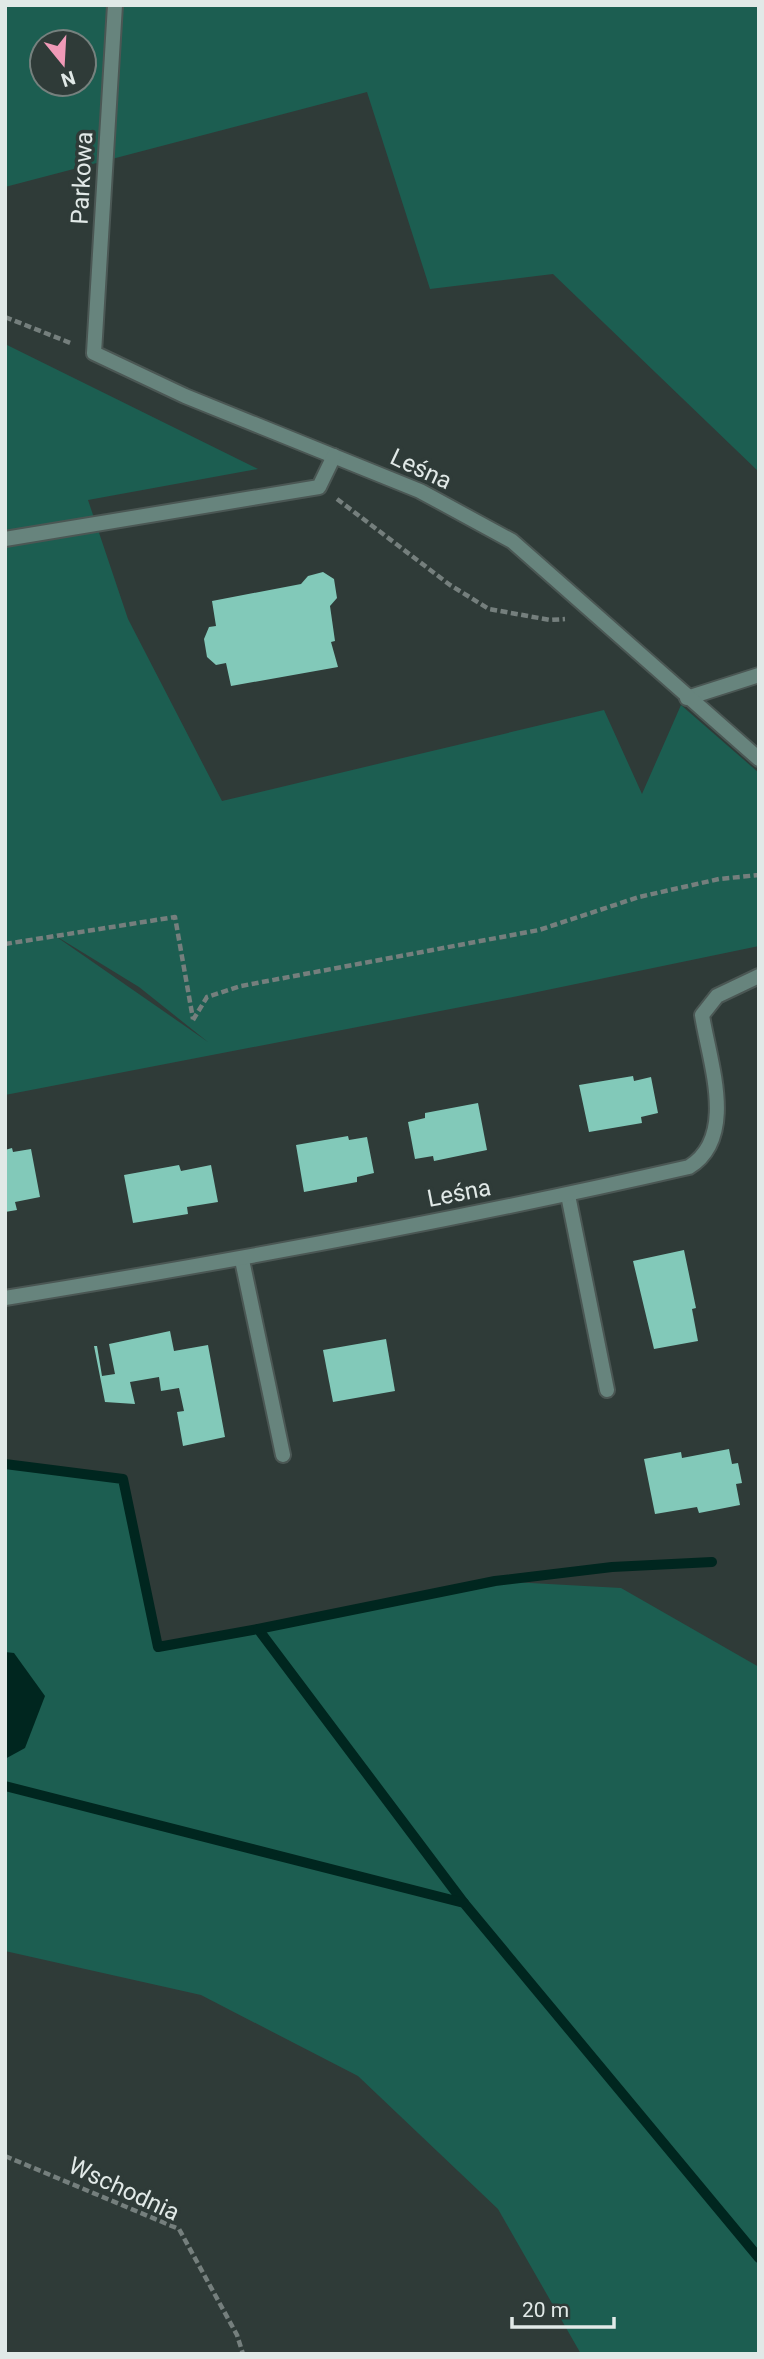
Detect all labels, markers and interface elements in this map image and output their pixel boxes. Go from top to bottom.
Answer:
north arrow [28,28,98,98]
text: N [58,66,78,92]
street label: Parkowa [66,131,98,225]
street label: Leśna [386,443,456,495]
street label: Leśna [425,1173,493,1213]
street label: Wschodnia [64,2151,184,2227]
scale bar [512,2286,614,2330]
text: 20 m [522,2298,569,2322]

